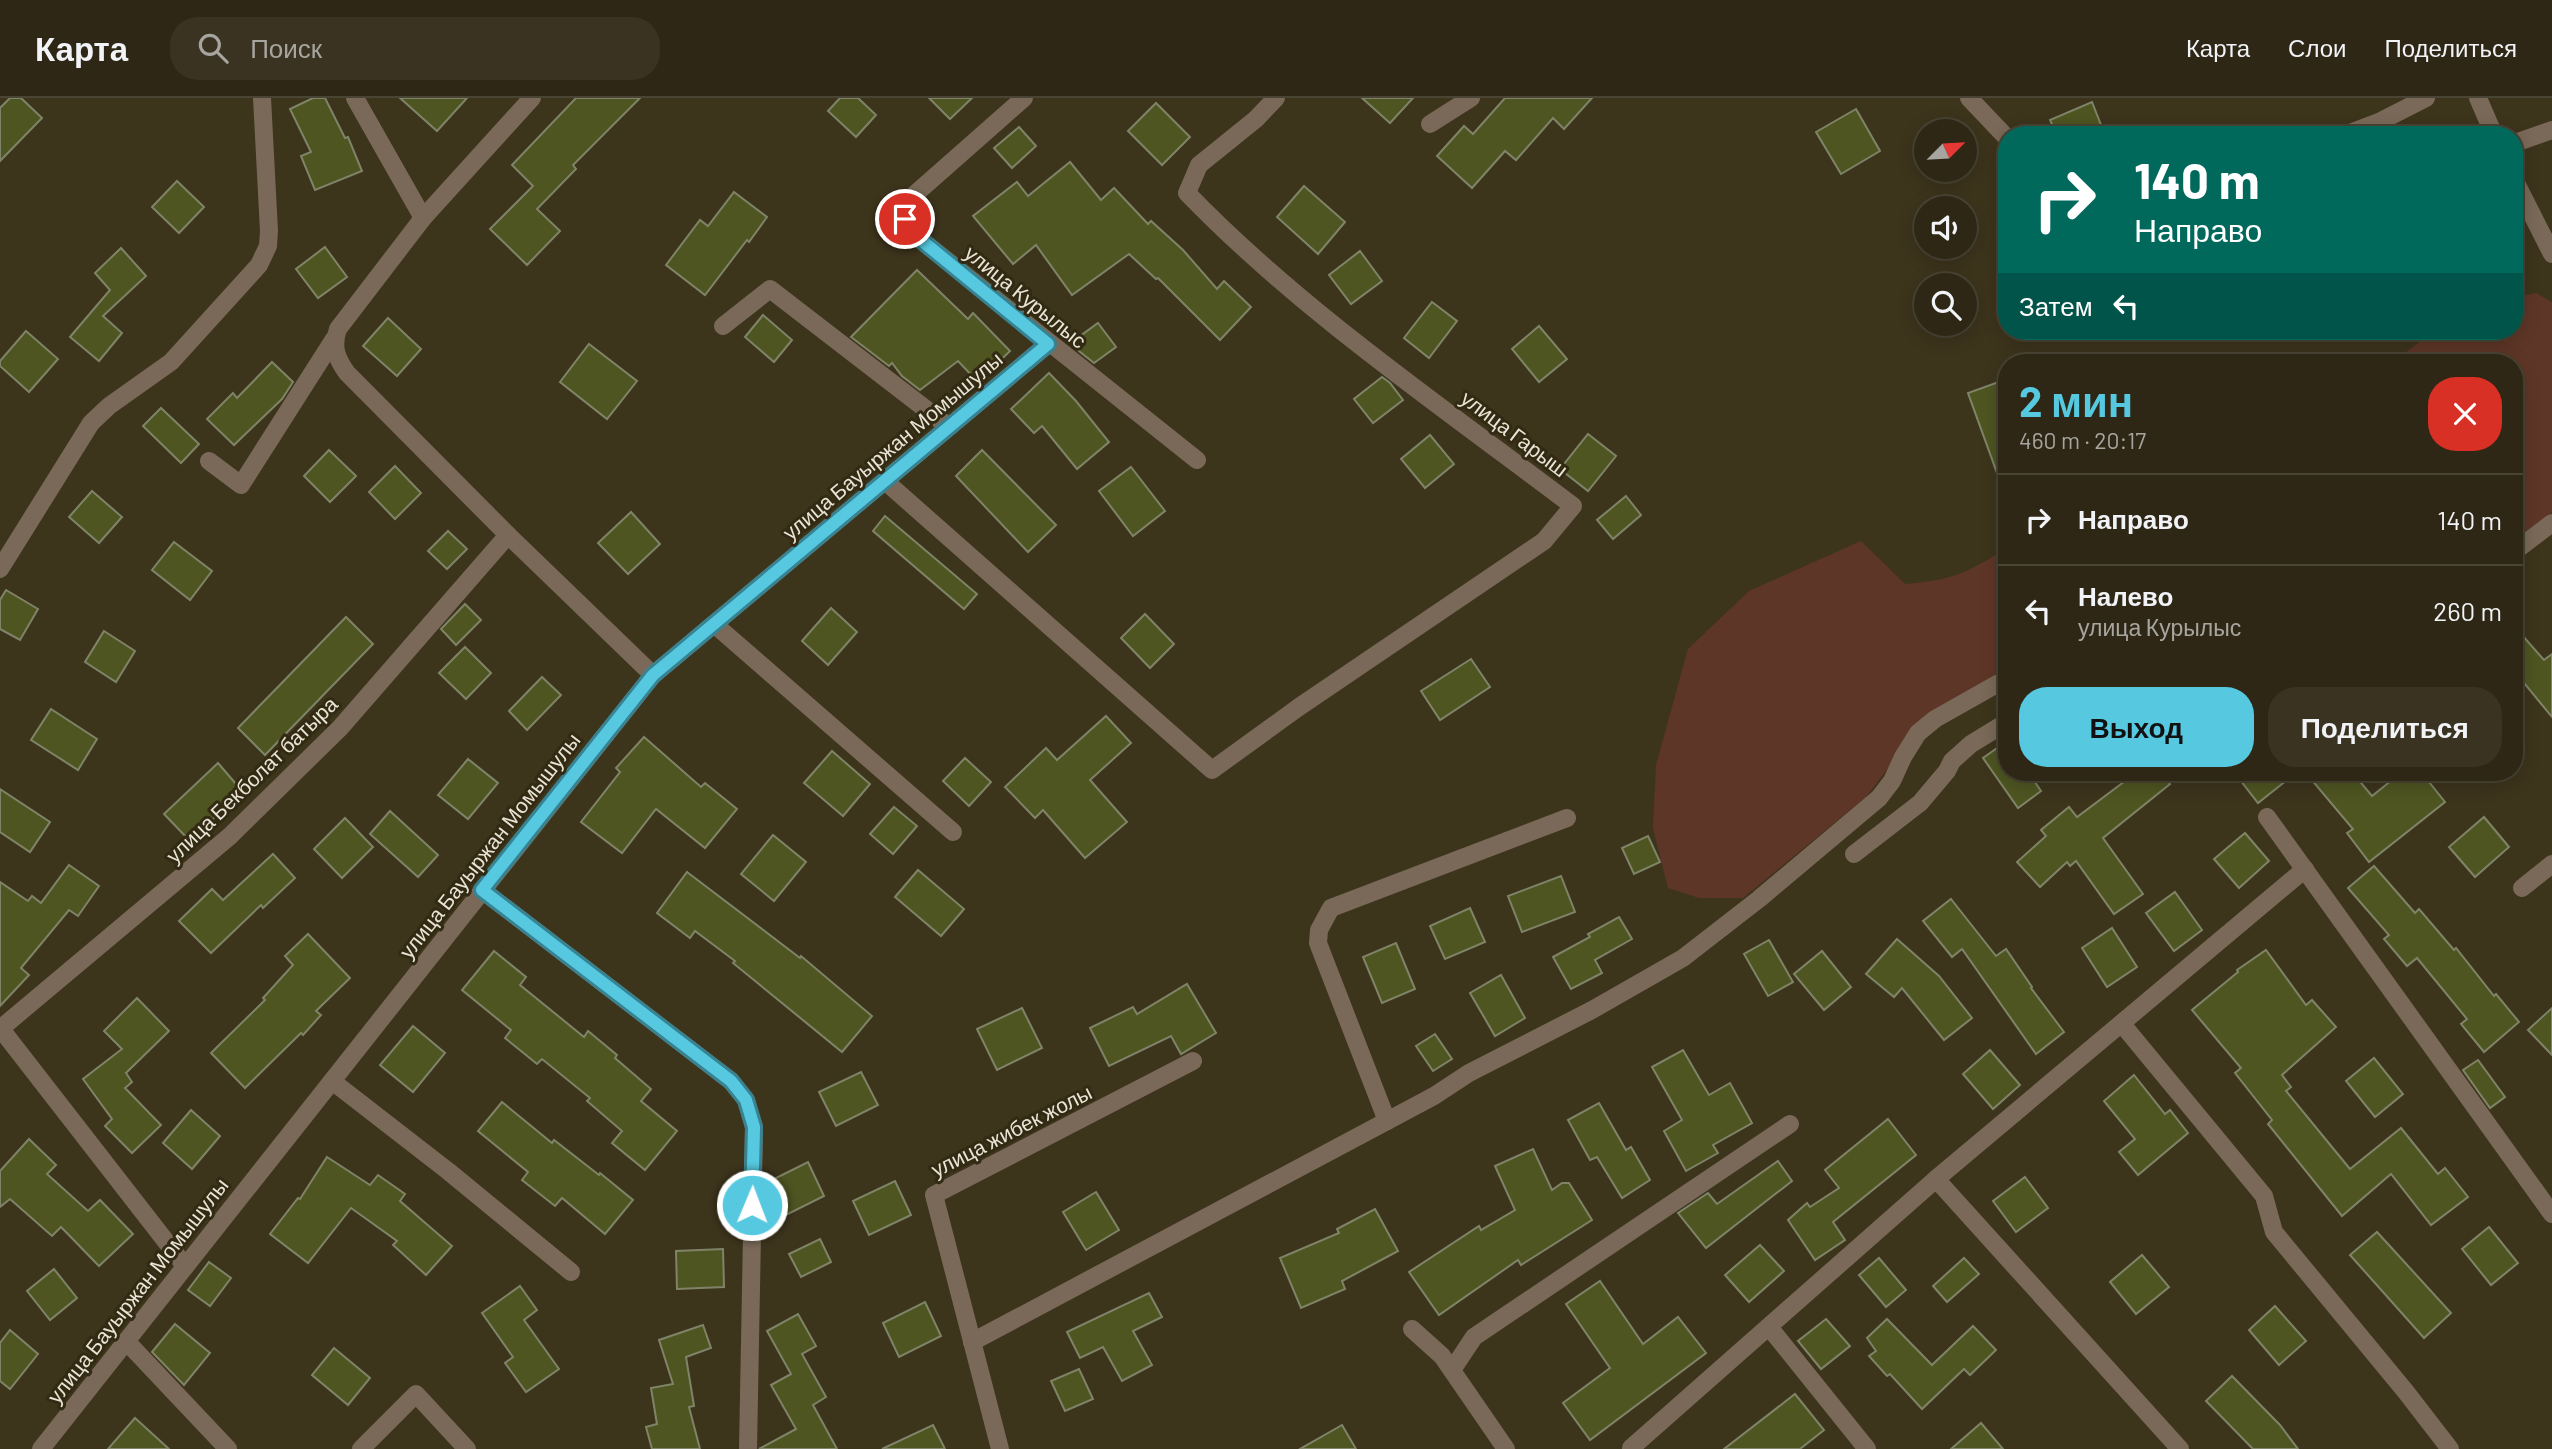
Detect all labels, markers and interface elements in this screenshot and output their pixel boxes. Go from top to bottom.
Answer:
search box [170,17,660,80]
text: Карта [35,28,128,68]
icon: search [194,29,232,67]
text: Поиск [250,32,322,63]
text: Карта [2186,33,2250,62]
text: Слои [2288,33,2346,62]
text: Поделиться [2384,33,2517,62]
north arrow [1914,119,1978,182]
map controls [1914,119,1977,336]
text: 140 m [2134,150,2260,209]
icon: right [2019,154,2110,245]
pin [875,189,935,249]
button: sound [1914,196,1977,259]
icon: arrive [886,200,924,238]
text: Направо [2134,210,2262,248]
street label: улица Курылыс [960,239,1092,353]
button: search [1914,273,1977,336]
icon: left [2107,287,2145,325]
text: Затем [2019,290,2093,321]
street label: улица Бауыржан Момышулы [777,346,1007,544]
text: 2 мин [2019,375,2133,425]
button: close [2428,377,2502,451]
street label: улица Гарыш [1457,385,1573,481]
text: 460 m · 20:17 [2019,426,2146,454]
icon: right [2019,501,2057,539]
text: Направо [2078,503,2189,534]
text: 140 m [2437,504,2502,535]
text: Налево [2078,580,2173,611]
icon: left [2019,592,2057,630]
text: 260 m [2433,595,2502,626]
text: улица Курылыс [2078,613,2241,641]
button: Выход [2019,687,2254,767]
button: Поделиться [2268,687,2502,767]
street label: улица Бекболат батыра [160,690,342,867]
street label: улица Бауыржан Момышулы [393,727,585,963]
street label: улица жибек жолы [926,1079,1096,1181]
position arrow [715,1168,789,1242]
street label: улица Бауыржан Момышулы [41,1172,233,1408]

